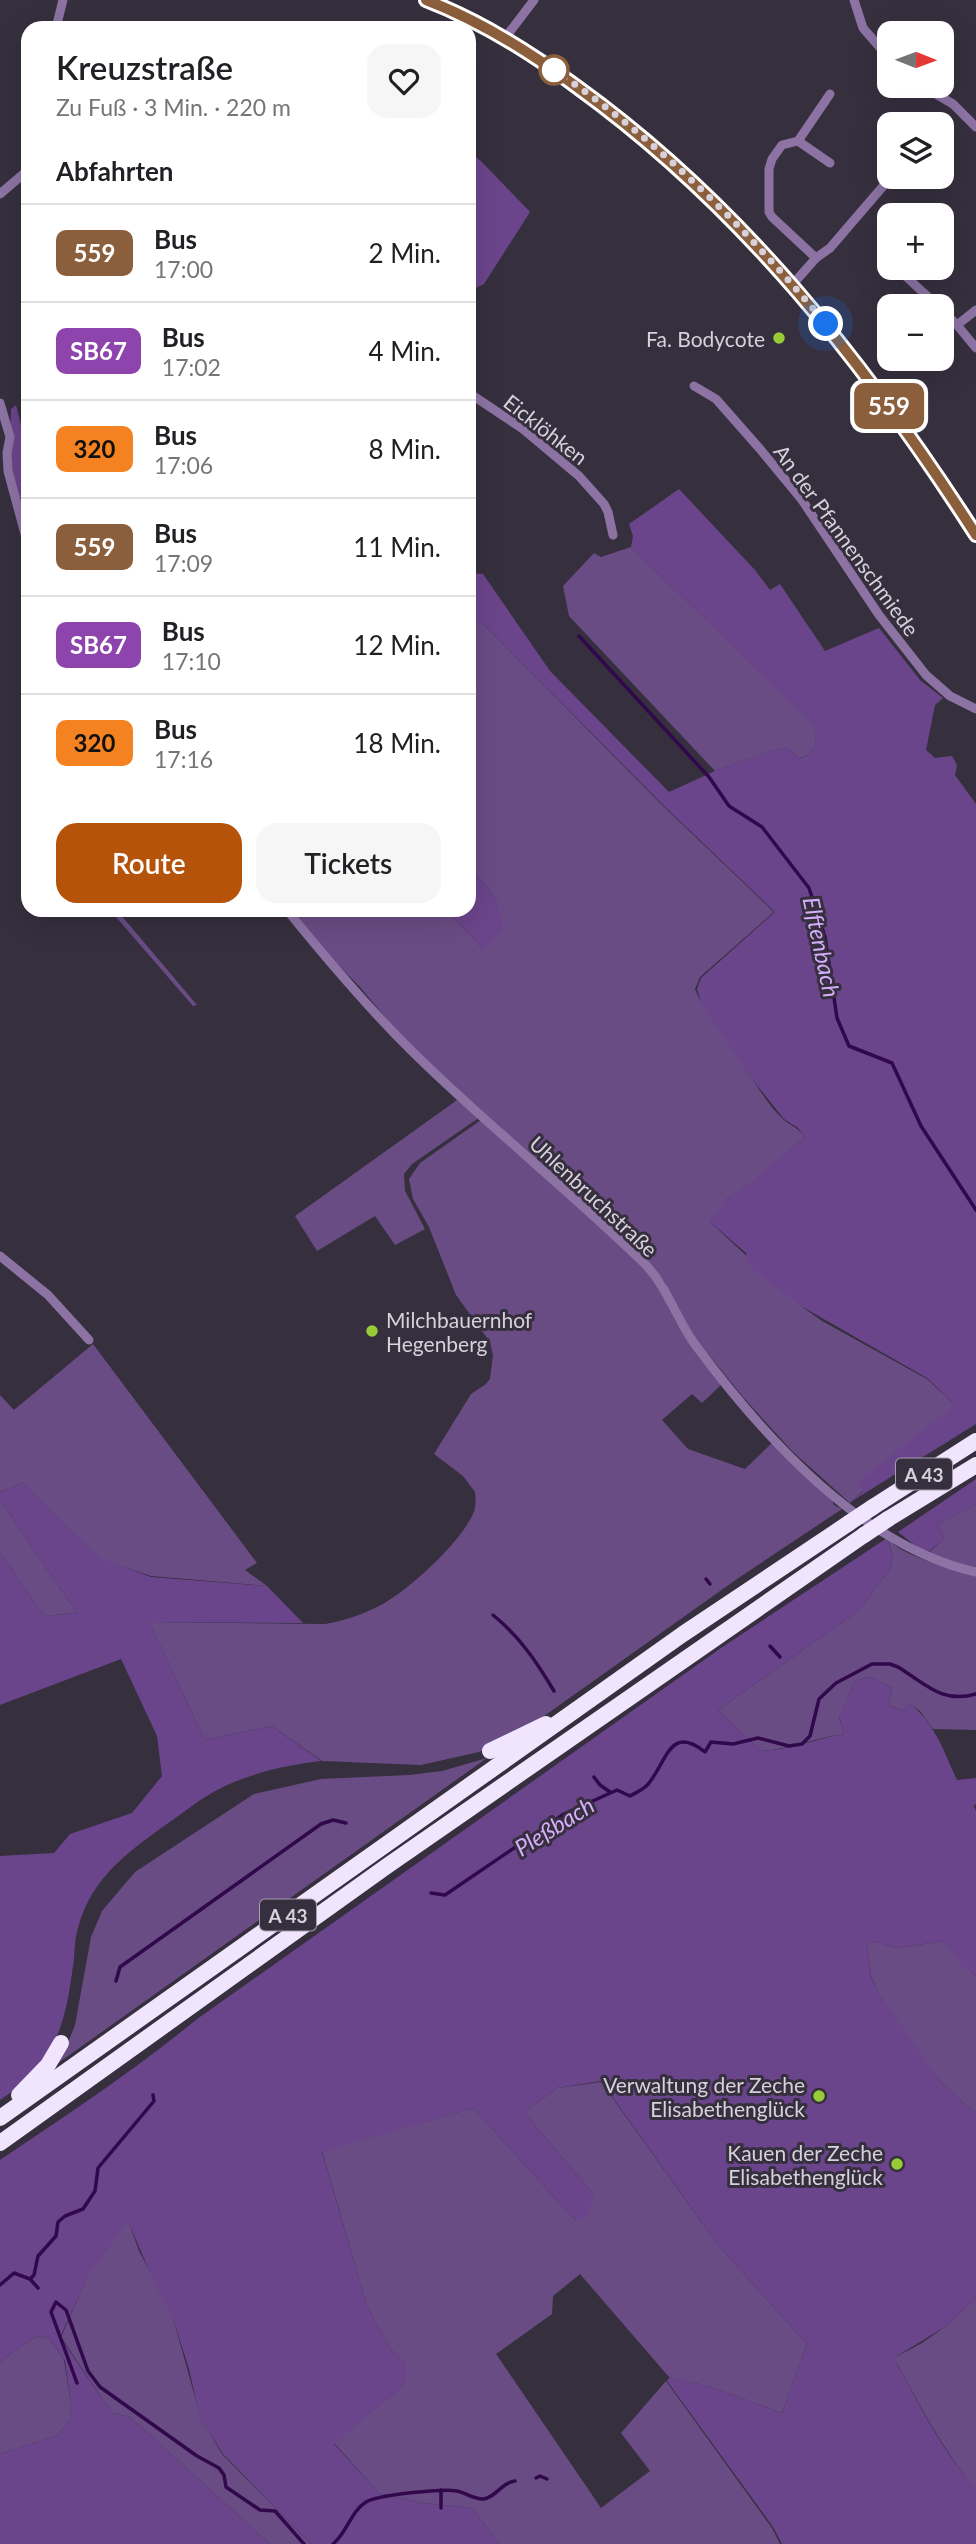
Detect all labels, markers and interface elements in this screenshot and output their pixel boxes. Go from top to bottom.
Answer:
north arrow [877,21,954,98]
map controls [877,21,954,371]
button: heart [367,44,441,118]
text: Kreuzstraße [56,47,233,87]
unlabelled marker [539,55,569,85]
text: Zu Fuß · 3 Min. · 220 m [56,93,291,121]
button: layers [877,112,954,189]
text: Abfahrten [56,155,174,187]
button: + [877,203,954,280]
text: Bus [154,223,197,255]
text: 2 Min. [368,237,441,269]
text: 559 [74,238,115,267]
text: 17:00 [154,255,213,283]
button: − [877,294,954,371]
your location [808,306,843,341]
text: Bus [162,321,205,353]
place label: Fa. Bodycote [646,326,765,351]
marker: Fa. Bodycote [771,330,787,346]
text: 4 Min. [368,335,441,367]
text: SB67 [70,336,127,365]
text: 17:02 [162,353,221,381]
line badge: 559 [849,383,929,429]
street label: Eicklöhken [499,389,593,469]
text: 559 [868,391,910,420]
text: Bus [154,419,197,451]
text: 8 Min. [368,433,441,465]
text: 320 [74,434,115,463]
street label: An der Pfannenschmiede [769,439,925,641]
text: 17:06 [154,451,213,479]
text: Bus [154,517,197,549]
text: 11 Min. [353,531,441,563]
text: 559 [74,532,115,561]
text: 17:09 [154,549,213,577]
text: Bus [162,615,205,647]
text: 12 Min. [353,629,441,661]
text: SB67 [70,630,127,659]
text: 17:10 [162,647,221,675]
text: Bus [154,713,197,745]
text: 18 Min. [353,727,441,759]
text: 320 [74,728,115,757]
text: 17:16 [154,745,213,773]
button: Route [56,823,242,903]
button: Tickets [256,823,441,903]
water label: Elftenbach [798,894,846,1000]
street label: Uhlenbruchstraße [525,1130,663,1262]
place label: Milchbauernhof Hegenberg [386,1307,533,1356]
marker: Milchbauernhof Hegenberg [364,1323,380,1339]
road number: A 43 [896,1458,952,1490]
water label: Pleßbach [509,1791,599,1861]
road number: A 43 [260,1899,316,1930]
place label: Verwaltung der Zeche Elisabethenglück [603,2072,805,2121]
marker: Verwaltung der Zeche Elisabethenglück [811,2088,827,2104]
place label: Kauen der Zeche Elisabethenglück [727,2140,883,2189]
marker: Kauen der Zeche Elisabethenglück [889,2156,905,2172]

